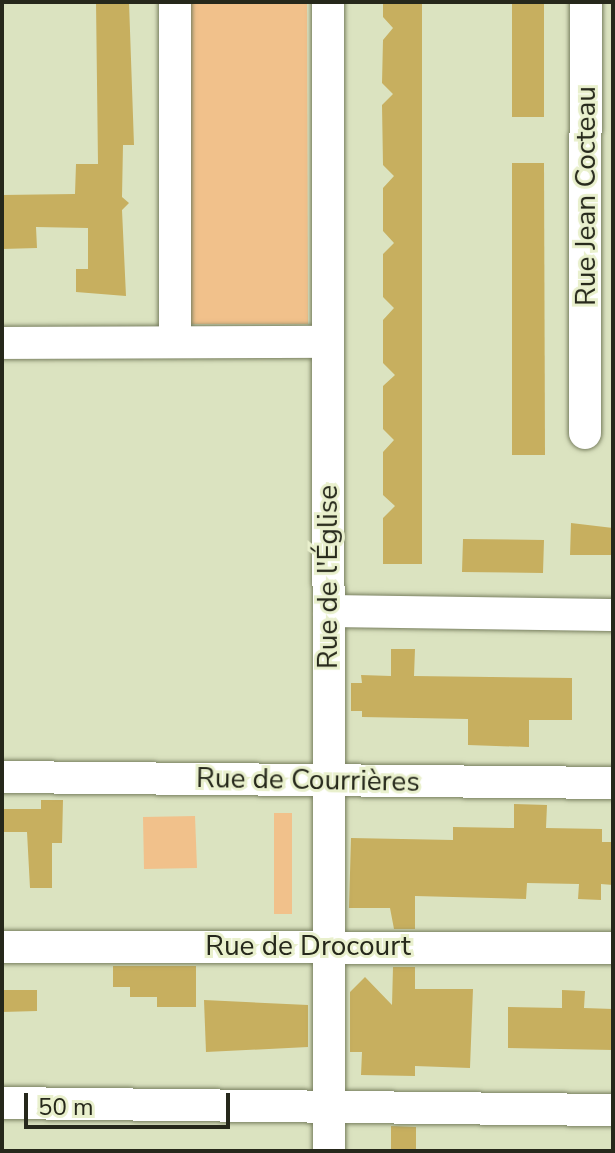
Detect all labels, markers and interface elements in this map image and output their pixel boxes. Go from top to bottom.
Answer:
street label: Rue Jean Cocteau [569,86,603,306]
street label: Rue de l'Église [311,485,345,669]
street label: Rue de Courrières [196,761,420,799]
street label: Rue de Drocourt [205,929,411,963]
scale bar [28,1077,234,1127]
text: 50 m [38,1091,94,1123]

